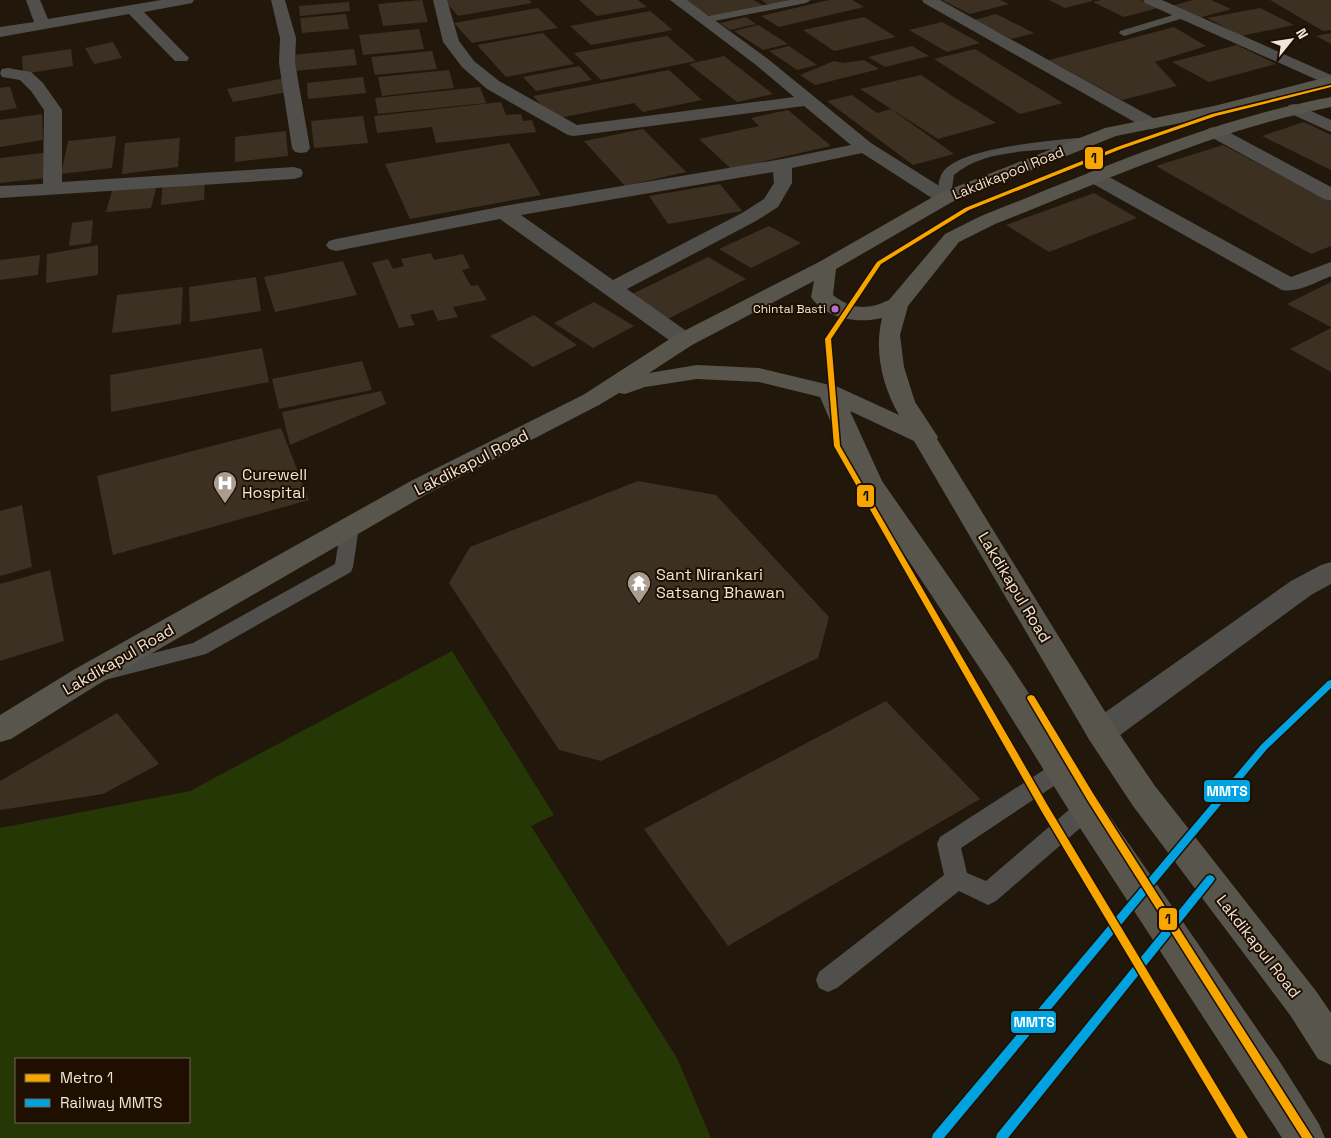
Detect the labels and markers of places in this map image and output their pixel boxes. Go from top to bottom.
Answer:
place label: Chintal Basti [753,301,826,317]
marker: Chintal Basti [830,304,840,314]
place label: Curewell Hospital [242,464,307,503]
hospital icon: Curewell Hospital [212,470,238,504]
place label: Sant Nirankari Satsang Bhawan [656,564,785,603]
temple icon: Sant Nirankari Satsang Bhawan [626,570,652,604]

